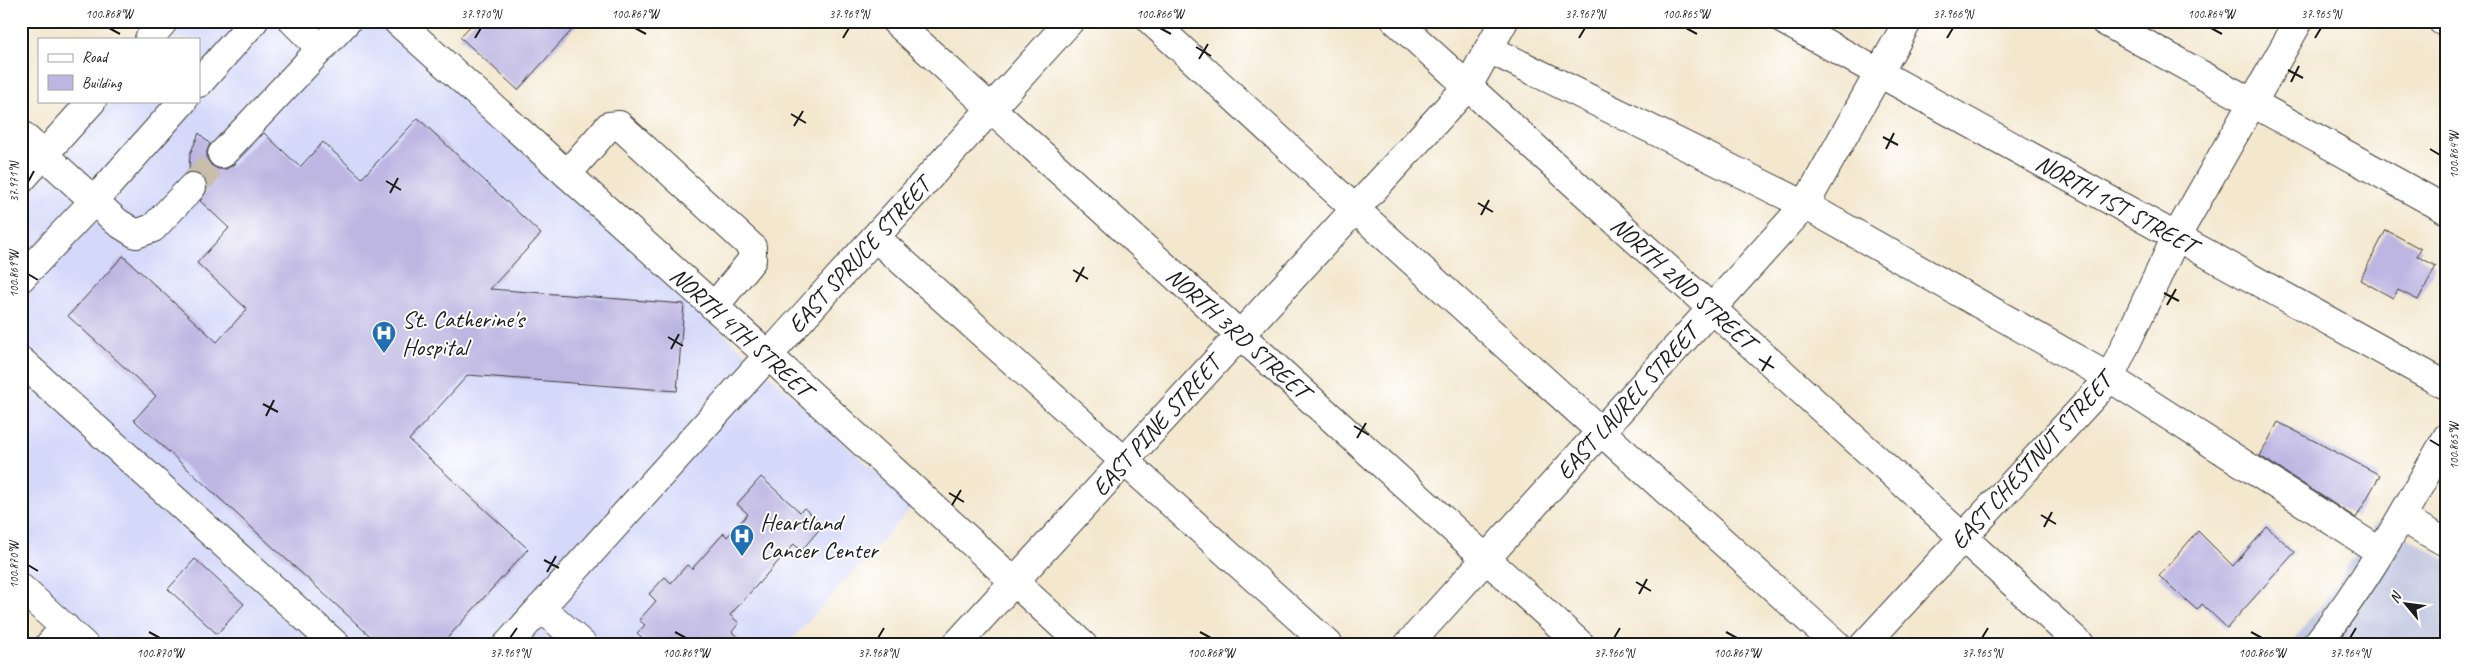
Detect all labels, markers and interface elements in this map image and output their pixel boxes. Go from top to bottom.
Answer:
text: 100.868°W [86,6,135,22]
text: 37.970°N [461,6,503,22]
text: 100.867°W [612,6,661,22]
text: 37.969°N [829,6,871,22]
text: 100.866°W [1137,6,1186,22]
text: 37.967°N [1565,6,1607,22]
text: 100.865°W [1663,6,1712,22]
text: 37.966°N [1933,6,1975,22]
text: 100.864°W [2188,6,2237,22]
text: 37.965°N [2301,6,2343,22]
legend [38,38,200,102]
text: Road [82,48,109,67]
text: Building [82,74,122,93]
text: 100.864°W [2446,129,2462,178]
street label: NORTH 1ST STREET [2031,148,2207,263]
text: 37.971°N [6,160,22,202]
street label: EAST SPRUCE STREET [781,167,940,339]
street label: NORTH 2ND STREET [1605,210,1766,360]
text: 100.869°W [6,248,22,297]
street label: NORTH 4TH STREET [664,260,823,408]
street label: NORTH 3RD STREET [1160,261,1320,409]
place label: St. Catherine's Hospital [402,304,527,362]
street label: EAST LAUREL STREET [1550,314,1708,486]
hospital icon: St. Catherine's Hospital [371,320,397,354]
street label: EAST PINE STREET [1085,345,1231,502]
street label: EAST CHESTNUT STREET [1944,362,2122,555]
text: 100.865°W [2446,420,2462,469]
place label: Heartland Cancer Center [760,507,880,565]
hospital icon: Heartland Cancer Center [729,523,755,557]
text: 100.870°W [6,539,22,588]
north arrow [2380,578,2430,628]
text: N [2386,588,2406,606]
text: 100.870°W [137,645,186,661]
text: 37.969°N [490,645,532,661]
text: 100.869°W [663,645,712,661]
text: 37.968°N [858,645,900,661]
text: 100.868°W [1188,645,1237,661]
text: 37.966°N [1594,645,1636,661]
text: 100.867°W [1714,645,1763,661]
text: 37.965°N [1962,645,2004,661]
text: 100.866°W [2239,645,2288,661]
text: 37.964°N [2330,645,2372,661]

